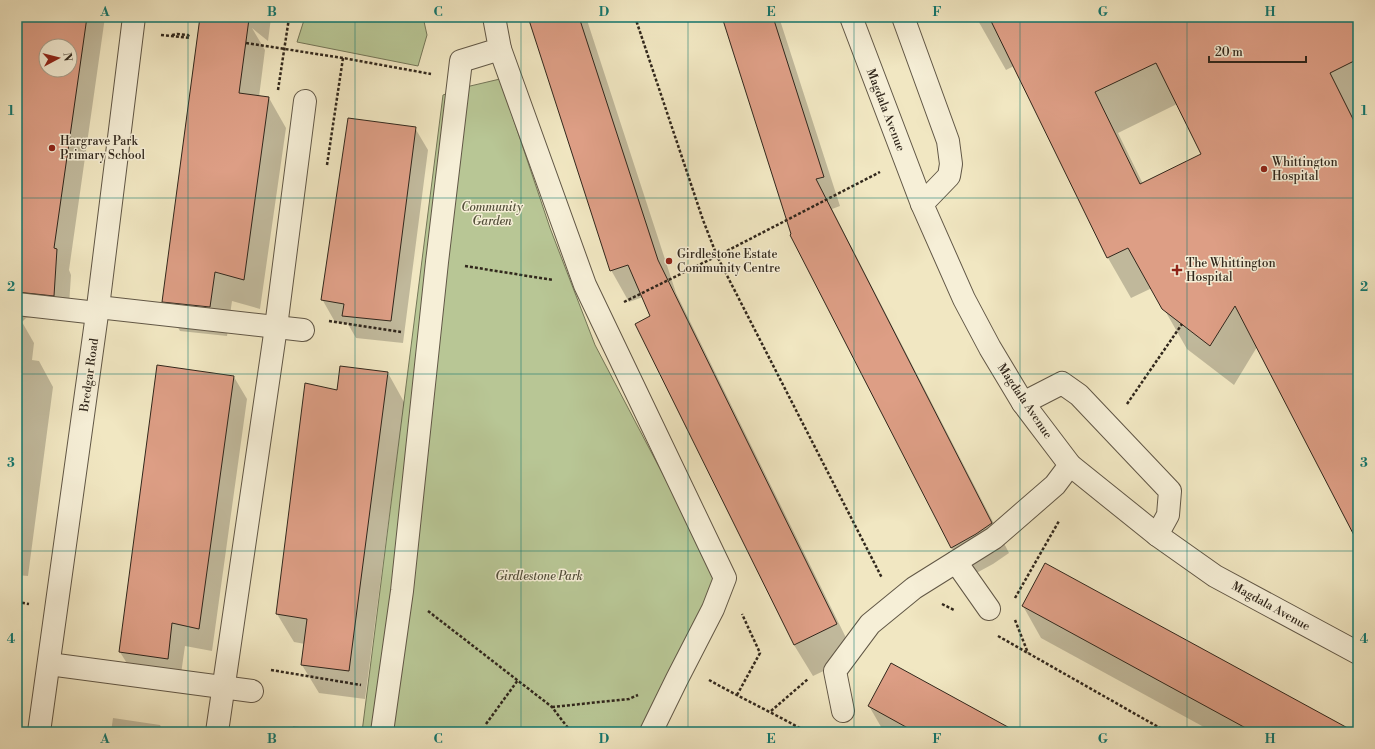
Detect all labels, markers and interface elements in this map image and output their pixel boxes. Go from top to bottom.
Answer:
text: A [99,4,110,20]
text: B [267,4,277,20]
text: C [433,4,443,20]
text: D [599,4,609,20]
text: E [766,4,776,20]
text: F [932,4,942,20]
text: G [1098,4,1109,20]
text: H [1265,4,1276,20]
north arrow [38,38,78,78]
scale bar [1209,38,1306,64]
text: 20 m [1215,45,1243,60]
text: N [59,52,74,62]
street label: Magdala Avenue [863,67,908,154]
text: 1 [8,103,15,119]
text: 1 [1361,103,1368,119]
place label: Hargrave Park Primary School [60,134,146,163]
marker: Hargrave Park Primary School [47,143,57,153]
place label: Whittington Hospital [1271,155,1338,184]
marker: Whittington Hospital [1259,164,1269,174]
park label: Community Garden [461,200,524,229]
place label: Girdlestone Estate Community Centre [677,247,780,276]
marker: Girdlestone Estate Community Centre [664,256,674,266]
place label: The Whittington Hospital [1186,256,1276,285]
marker: The Whittington Hospital [1171,264,1183,276]
text: 2 [7,279,15,295]
text: 2 [1360,279,1368,295]
street label: Bredgar Road [77,337,102,414]
street label: Magdala Avenue [994,361,1055,442]
text: 3 [7,455,15,471]
text: 3 [1360,455,1368,471]
park label: Girdlestone Park [495,569,583,584]
street label: Magdala Avenue [1229,579,1313,634]
text: 4 [7,631,16,647]
text: 4 [1360,631,1369,647]
text: A [99,731,110,747]
text: B [267,731,277,747]
text: C [433,731,443,747]
text: D [599,731,609,747]
text: E [766,731,776,747]
text: F [932,731,942,747]
text: G [1098,731,1109,747]
text: H [1265,731,1276,747]

